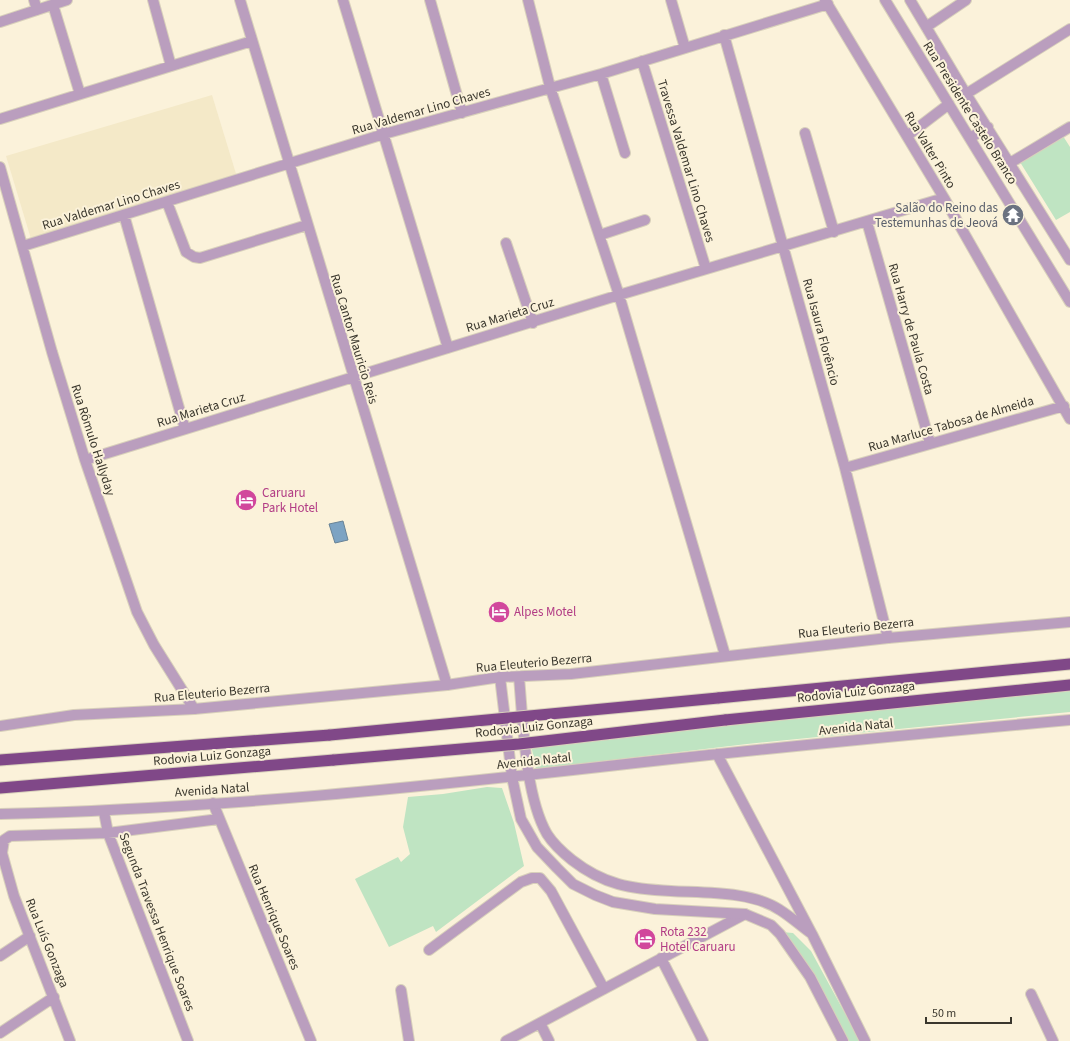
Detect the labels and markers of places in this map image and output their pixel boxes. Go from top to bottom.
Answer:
place label: Salão do Reino das Testemunhas de Jeová [875,199,999,232]
temple icon: Salão do Reino das Testemunhas de Jeová [1000,202,1026,228]
place label: Caruaru Park Hotel [262,484,318,517]
hotel icon: Caruaru Park Hotel [233,487,259,513]
hotel icon: Alpes Motel [486,599,512,625]
place label: Alpes Motel [514,603,576,621]
place label: Rota 232 Hotel Caruaru [660,923,736,956]
hotel icon: Rota 232 Hotel Caruaru [632,926,658,952]

